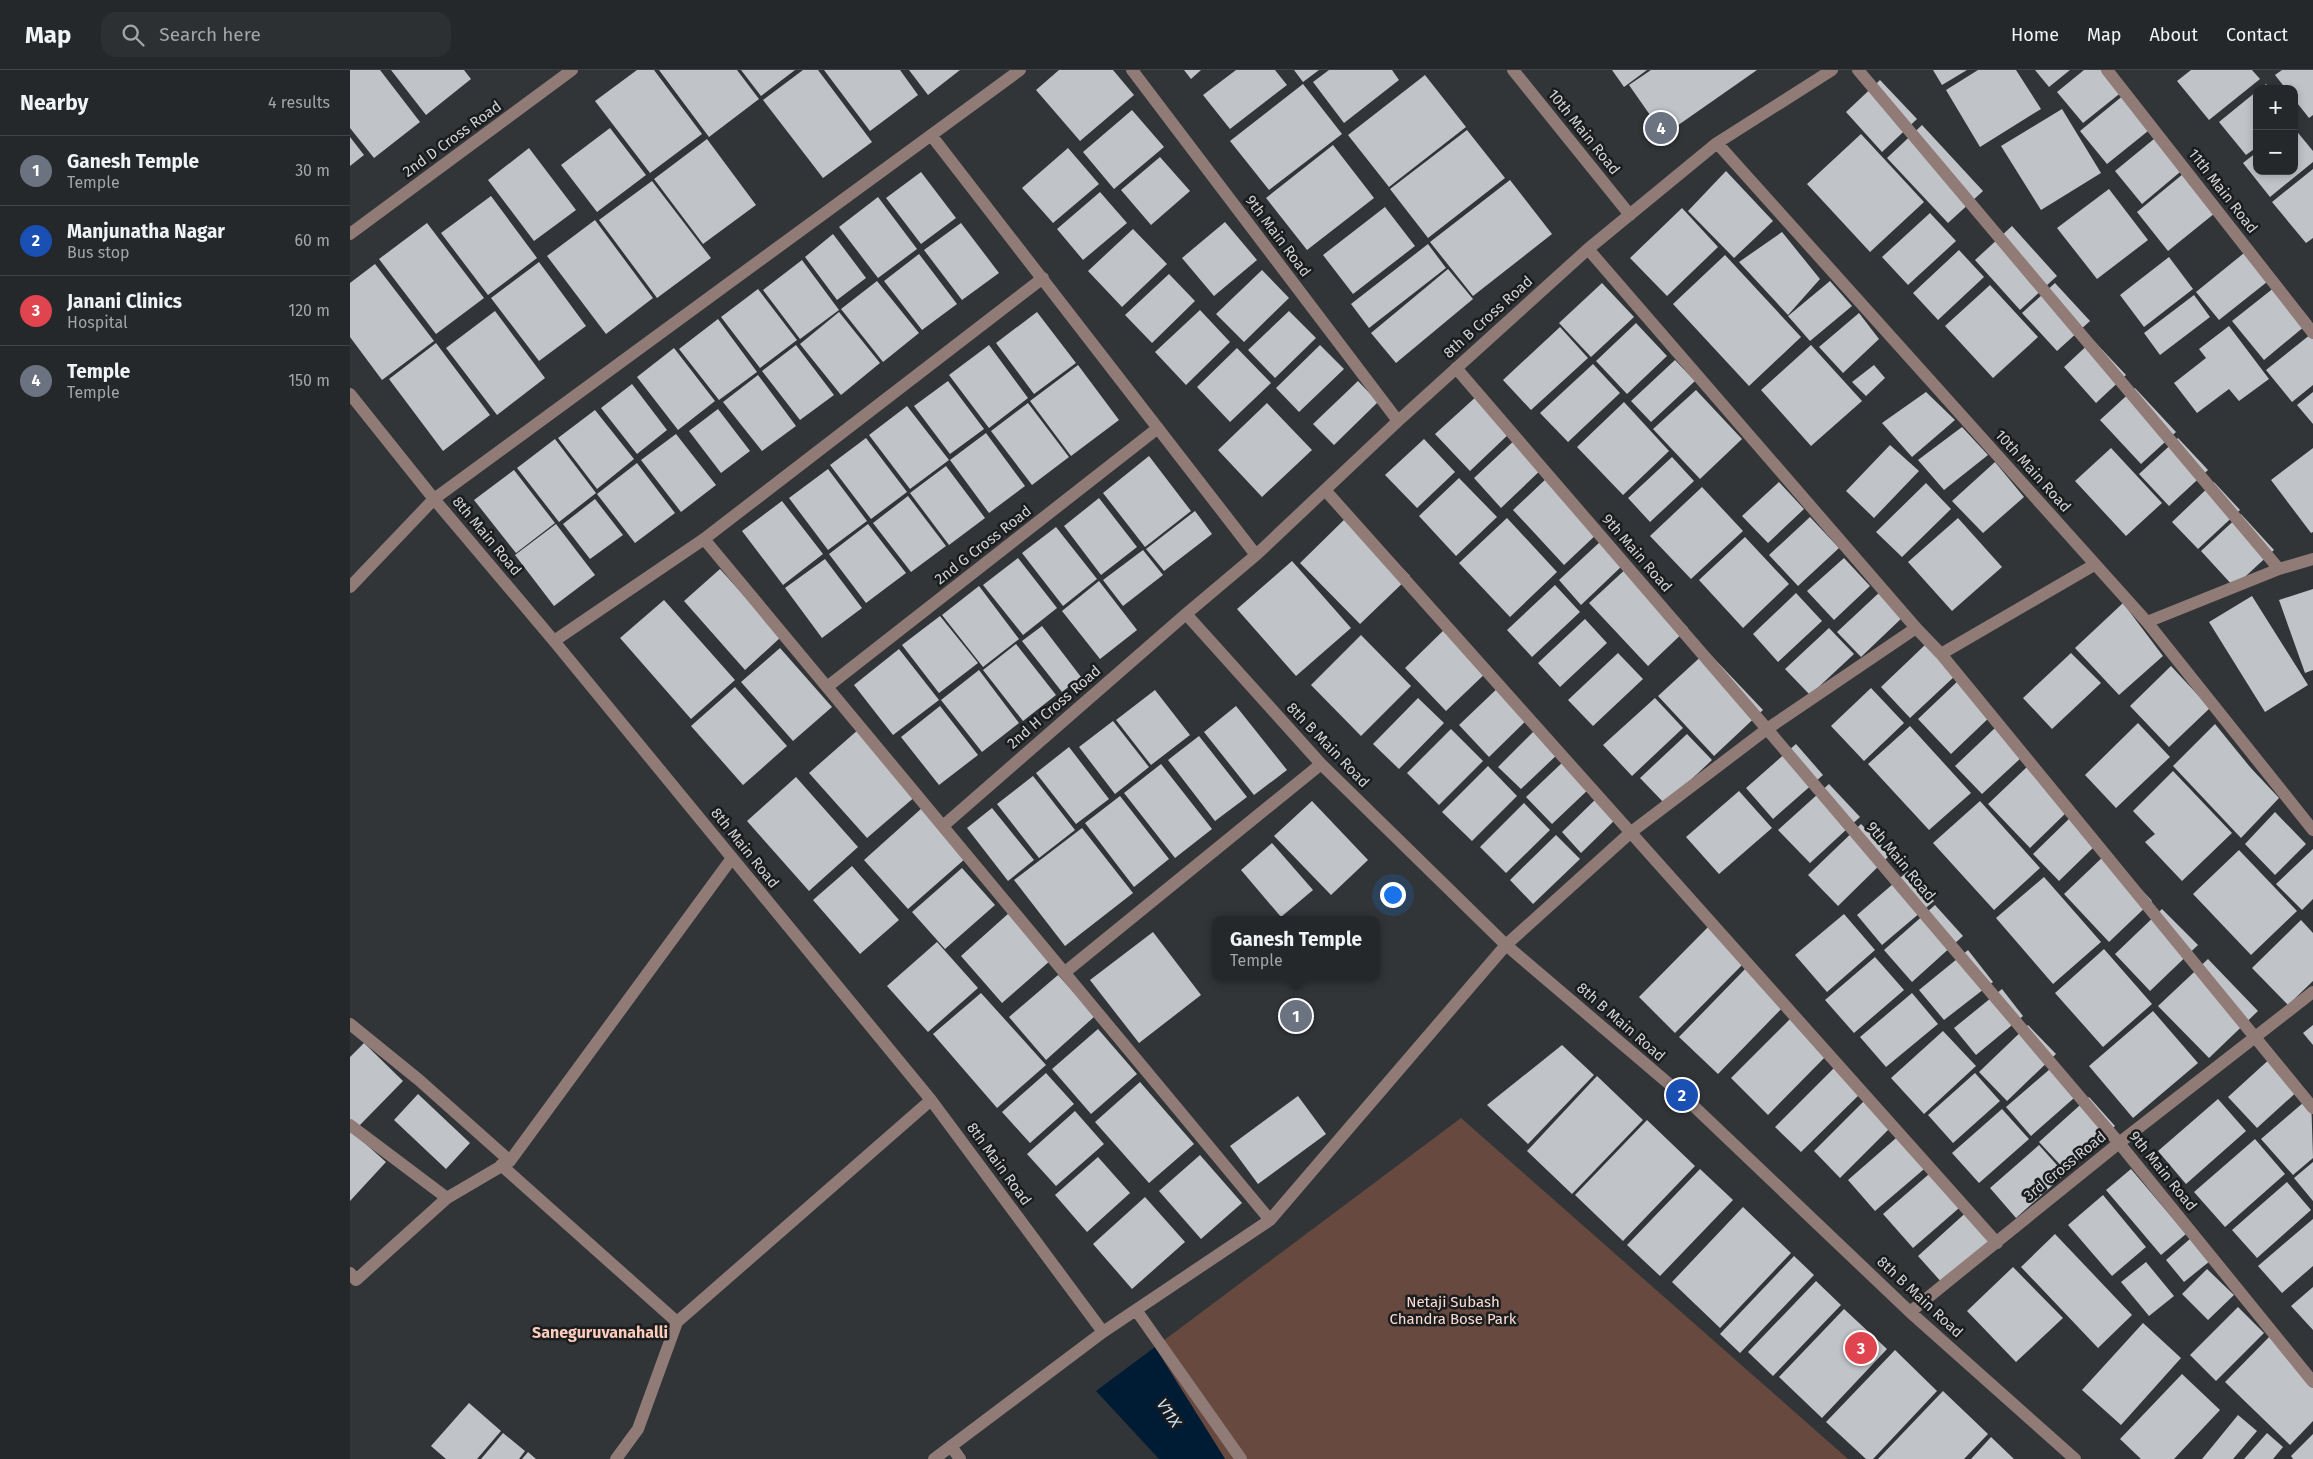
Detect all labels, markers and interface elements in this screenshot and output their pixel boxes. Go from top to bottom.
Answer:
search box [101,12,451,57]
text: Map [25,21,71,49]
icon: search [119,21,147,49]
text: Search here [159,23,261,46]
text: Home [2011,24,2059,46]
text: Map [2087,24,2121,46]
text: About [2149,24,2198,46]
text: Contact [2226,24,2288,46]
map controls [2253,85,2298,175]
button: + [2253,85,2298,130]
street label: 10th Main Road [1544,86,1624,178]
text: Nearby [20,90,88,116]
text: 4 results [268,93,330,112]
street label: 2nd D Cross Road [399,97,505,181]
pin: 4 [1645,109,1677,147]
button: − [2253,130,2298,175]
street label: 11th Main Road [2184,145,2262,237]
text: Ganesh Temple [67,150,199,173]
text: 1 [32,161,40,180]
text: 30 m [295,161,330,180]
text: Temple [67,173,120,192]
street label: 9th Main Road [1241,192,1315,280]
text: Manjunatha Nagar [67,220,225,243]
text: 2 [32,231,40,250]
text: 60 m [295,231,330,250]
text: Bus stop [67,243,130,262]
street label: 8th B Cross Road [1440,272,1536,362]
text: Janani Clinics [67,290,182,313]
text: 3 [32,301,40,320]
text: 120 m [288,301,330,320]
text: Hospital [67,313,128,332]
text: Temple [67,360,130,383]
text: 4 [31,371,41,390]
text: 150 m [288,371,330,390]
text: Temple [67,383,120,402]
street label: 10th Main Road [1991,426,2075,516]
street label: 8th Main Road [449,493,525,579]
street label: 2nd G Cross Road [931,502,1035,588]
street label: 9th Main Road [1598,510,1676,596]
street label: 2nd H Cross Road [1004,661,1104,753]
street label: 8th B Main Road [1283,699,1373,791]
street label: 8th Main Road [707,804,783,892]
street label: 9th Main Road [1863,818,1939,904]
your location [1380,882,1406,908]
popup [1212,916,1380,981]
text: Ganesh Temple [1230,928,1362,951]
text: Temple [1230,951,1283,970]
street label: 8th B Main Road [1573,979,1669,1065]
pin: 1 [1280,997,1312,1035]
pin: 2 [1666,1076,1698,1114]
street label: 8th Main Road [963,1119,1035,1209]
street label: 3rd Cross Road [2020,1127,2110,1205]
street label: 9th Main Road [2125,1127,2201,1215]
street label: 8th B Main Road [1873,1253,1967,1341]
park label: Netaji Subash Chandra Bose Park [1390,1293,1517,1328]
district label: Saneguruvanahalli [532,1323,668,1342]
pin: 3 [1845,1329,1877,1367]
water label: V11X [1153,1395,1186,1432]

